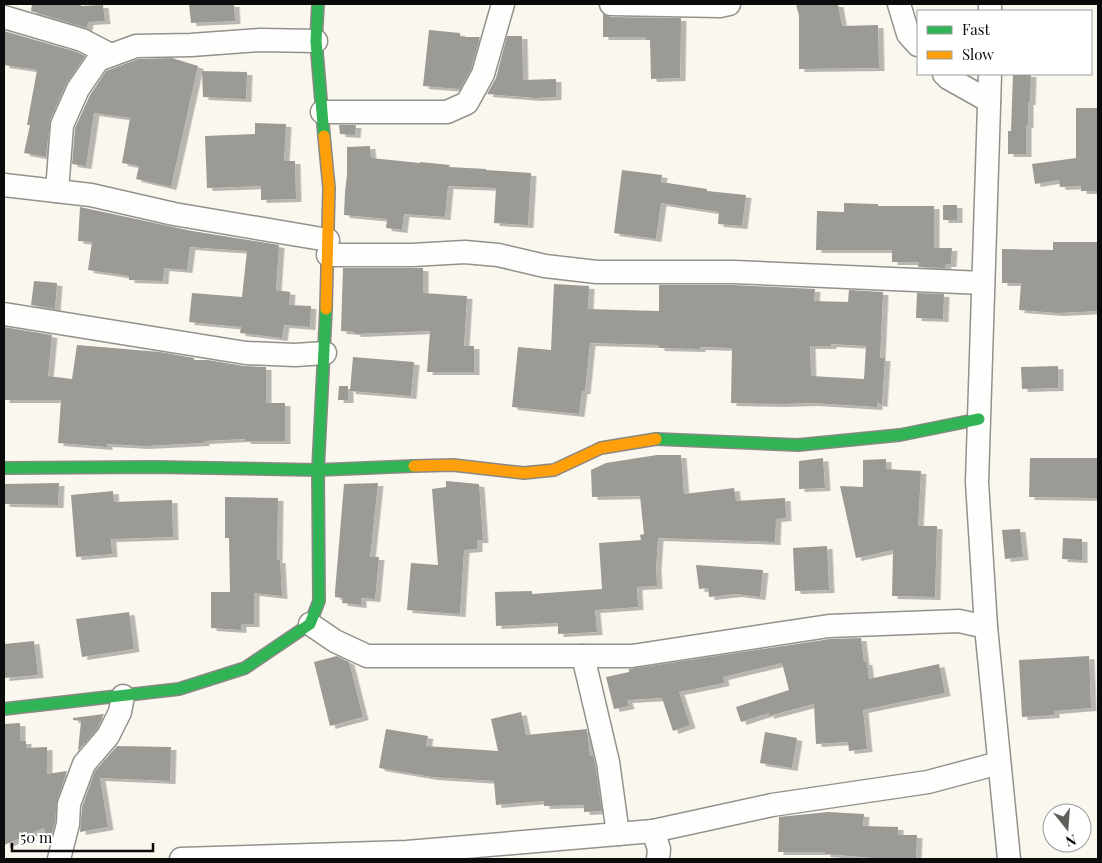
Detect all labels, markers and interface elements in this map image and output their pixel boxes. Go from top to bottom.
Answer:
legend [917,10,1092,75]
text: Fast [962,19,991,39]
text: Slow [962,44,994,64]
north arrow [1042,803,1092,853]
scale bar [12,820,154,852]
text: 50 m [20,827,53,847]
text: N [1063,830,1079,851]

